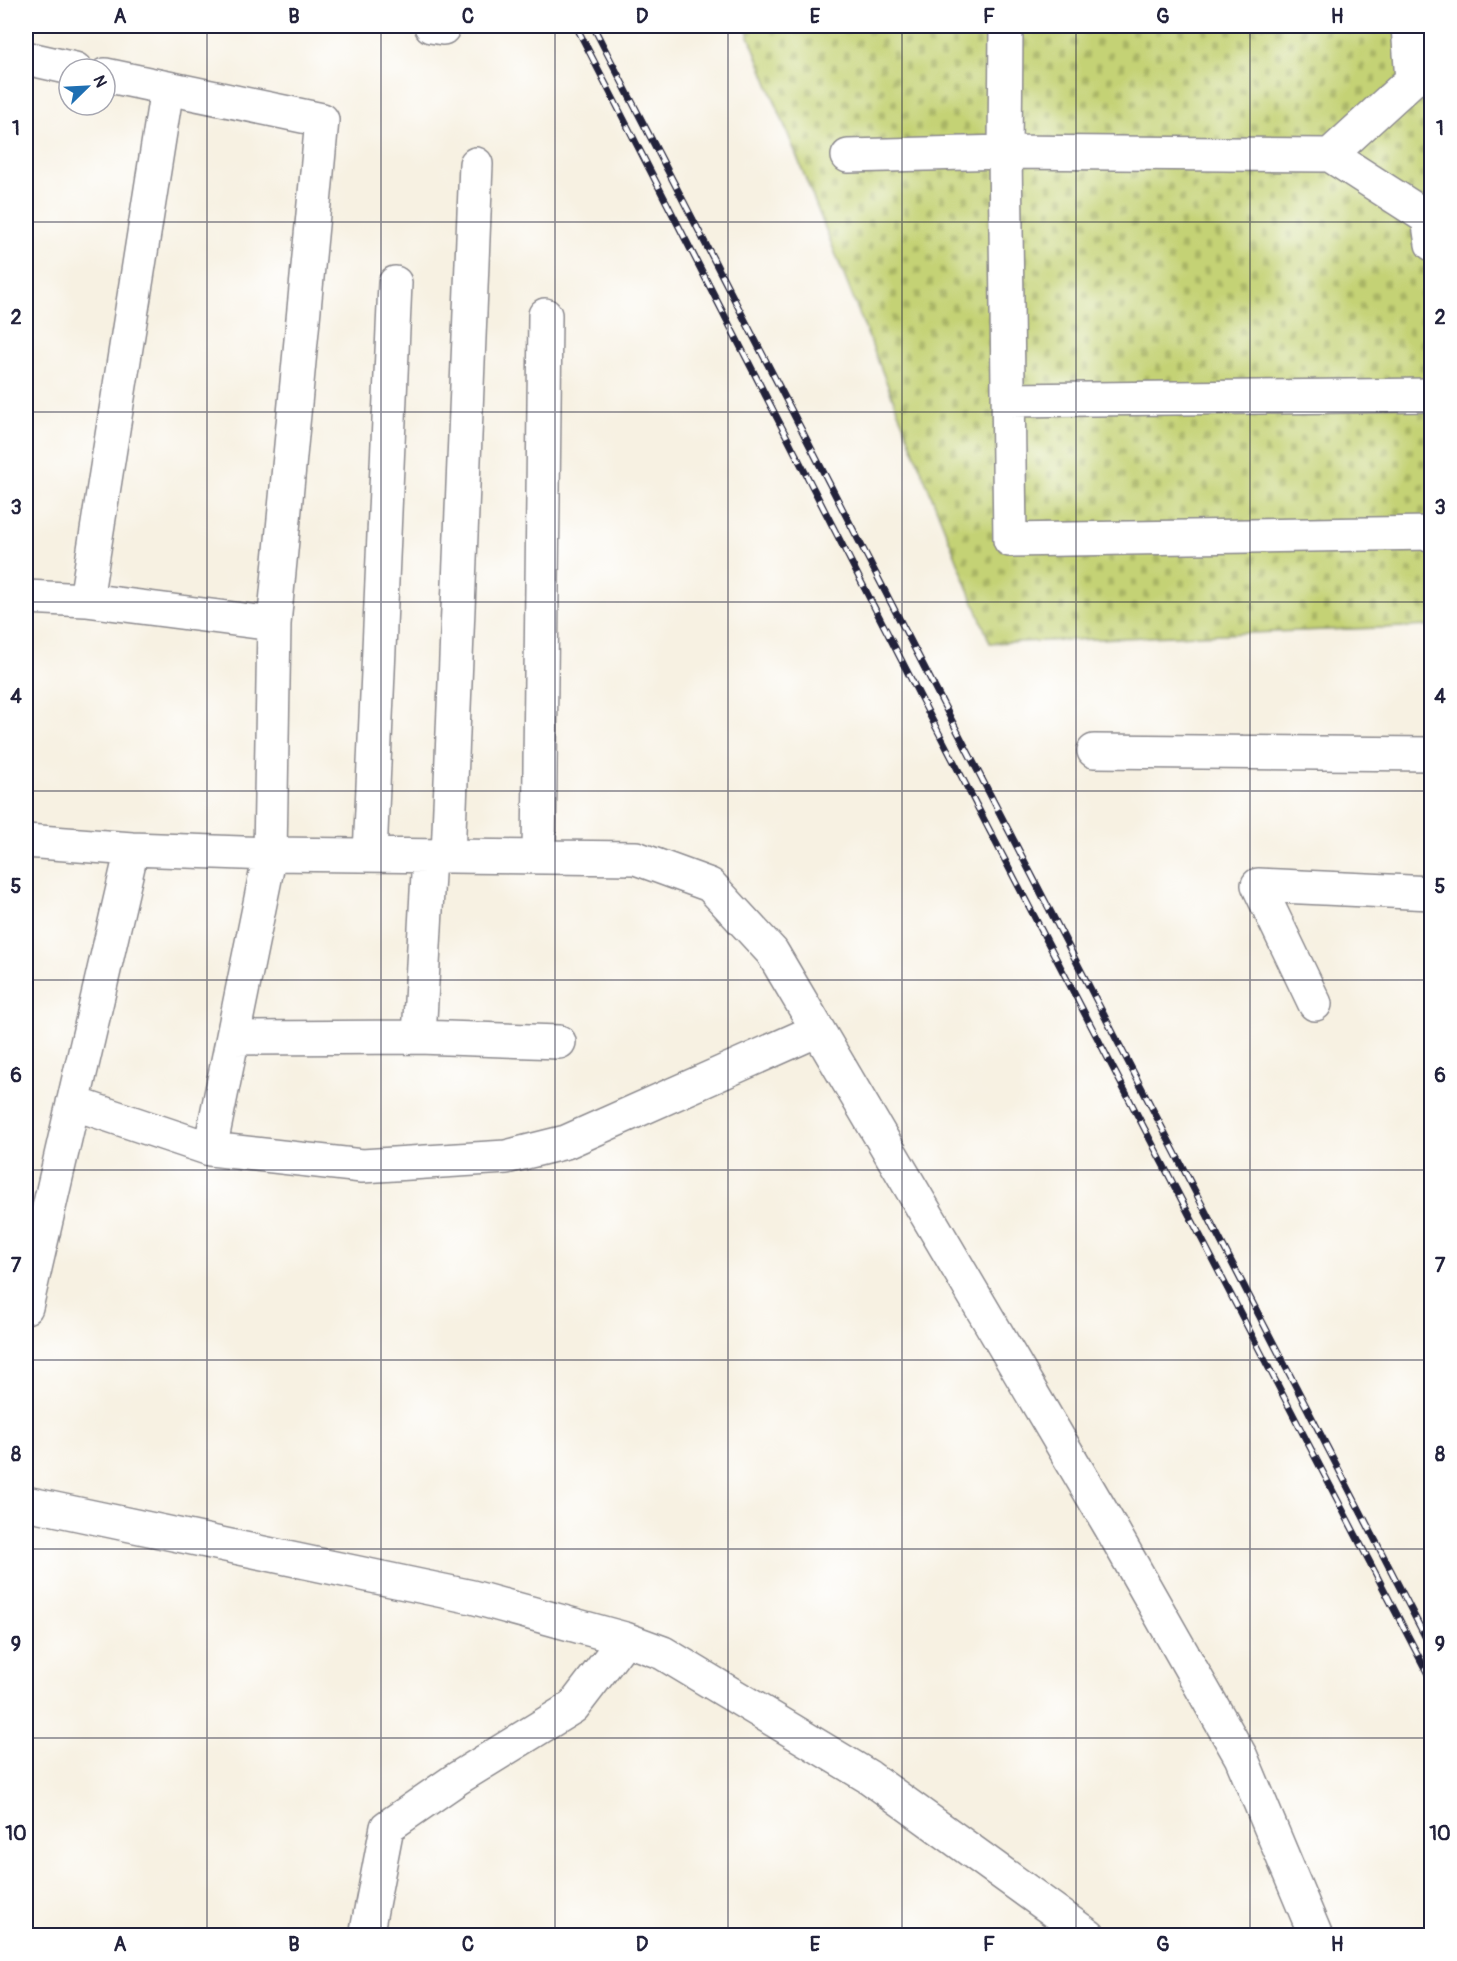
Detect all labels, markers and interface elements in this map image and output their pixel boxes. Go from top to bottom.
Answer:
text: A [114,4,127,29]
text: B [288,4,300,29]
text: C [462,4,474,29]
text: D [636,4,649,29]
text: E [810,4,821,29]
text: F [983,4,995,29]
text: G [1156,4,1170,29]
text: H [1331,4,1344,29]
north arrow [57,57,117,117]
text: N [88,72,111,90]
text: 1 [12,116,20,141]
text: 1 [1436,116,1444,141]
text: 2 [10,305,22,330]
text: 2 [1434,305,1446,330]
text: 3 [10,495,22,520]
text: 3 [1434,495,1446,520]
text: 4 [10,684,22,709]
text: 4 [1434,684,1446,709]
text: 5 [11,874,22,899]
text: 5 [1435,874,1446,899]
text: 6 [10,1063,22,1088]
text: 6 [1434,1063,1446,1088]
text: 7 [11,1253,22,1278]
text: 7 [1435,1253,1446,1278]
text: 8 [11,1442,21,1467]
text: 8 [1435,1442,1445,1467]
text: 9 [11,1632,21,1657]
text: 9 [1435,1632,1445,1657]
text: 10 [5,1821,27,1846]
text: 10 [1429,1821,1451,1846]
text: A [114,1932,127,1957]
text: B [288,1932,300,1957]
text: C [462,1932,474,1957]
text: D [636,1932,649,1957]
text: E [810,1932,821,1957]
text: F [983,1932,995,1957]
text: G [1156,1932,1170,1957]
text: H [1331,1932,1344,1957]

